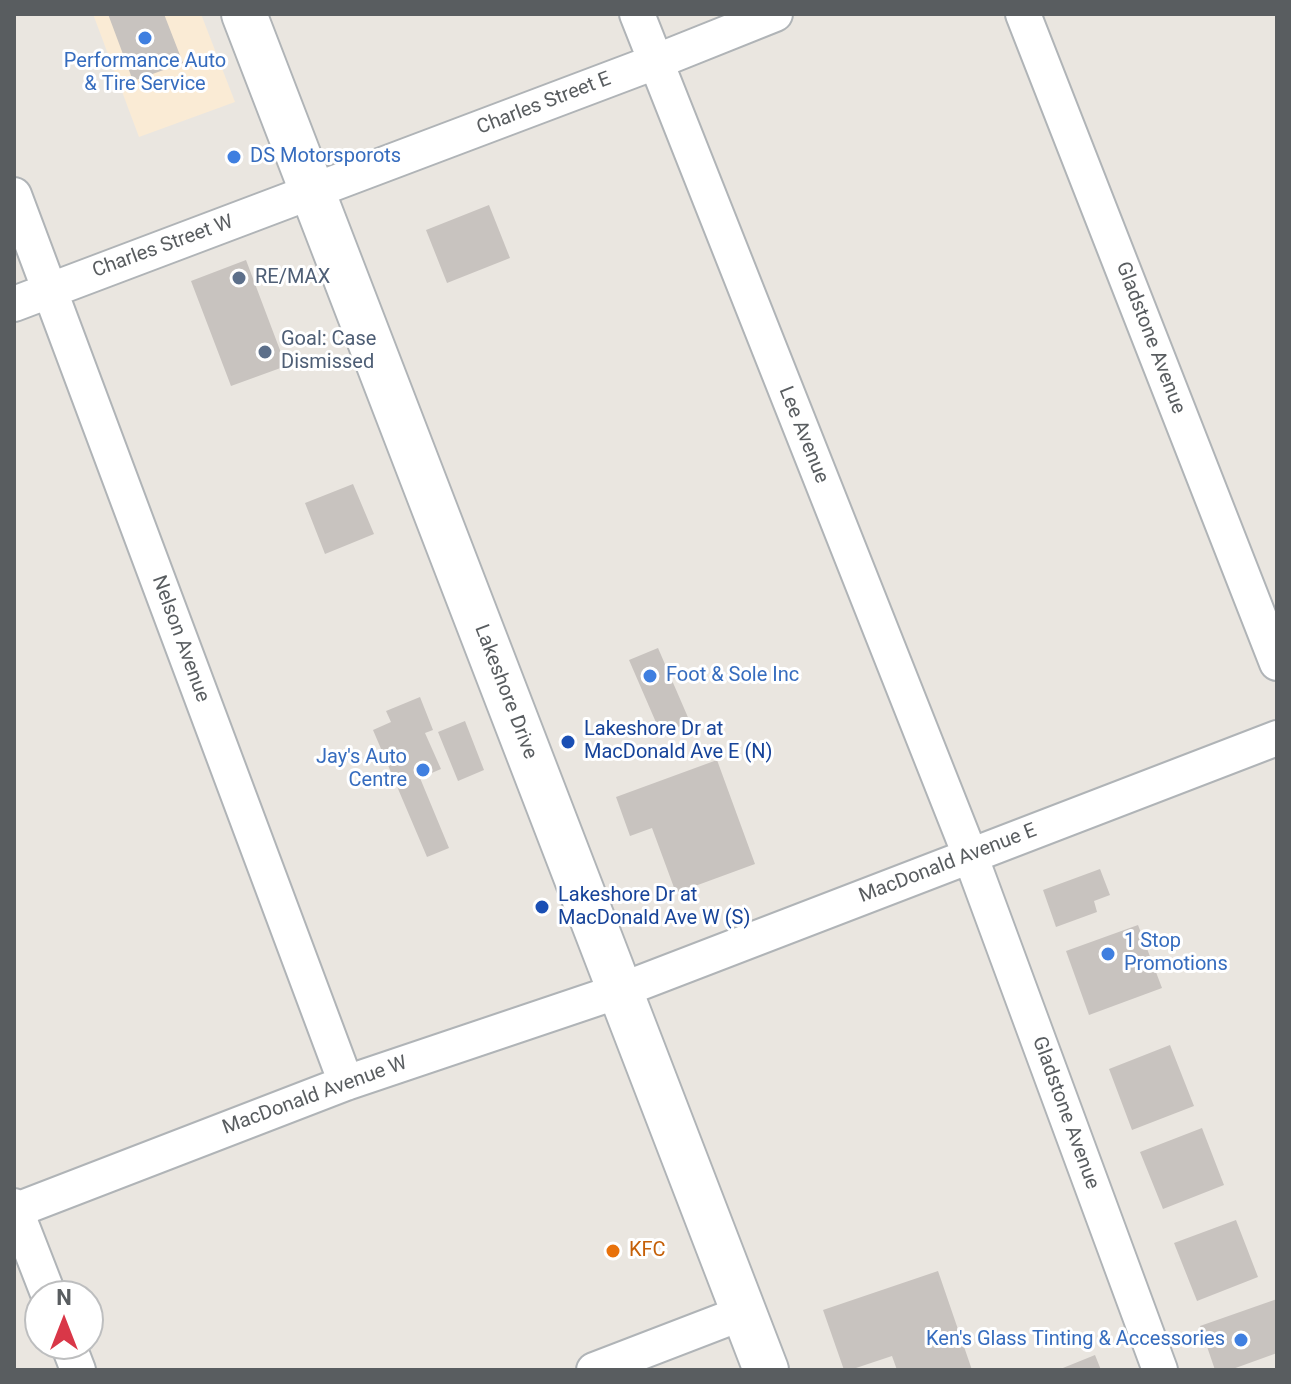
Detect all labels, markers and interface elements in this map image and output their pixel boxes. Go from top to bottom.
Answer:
marker: Performance Auto & Tire Service [136,29,154,47]
place label: Performance Auto & Tire Service [64,50,226,97]
street label: Charles Street E [474,67,614,141]
place label: DS Motorsporots [250,145,401,169]
marker: DS Motorsporots [225,148,243,166]
street label: Charles Street W [89,210,237,284]
street label: Gladstone Avenue [1110,259,1190,417]
place label: RE/MAX [255,266,330,290]
marker: RE/MAX [230,269,248,287]
place label: Goal: Case Dismissed [281,328,376,375]
marker: Goal: Case Dismissed [256,343,274,361]
street label: Lee Avenue [773,383,833,487]
street label: Nelson Avenue [146,572,214,706]
street label: Lakeshore Drive [468,621,542,763]
place label: Foot & Sole Inc [666,664,799,688]
marker: Foot & Sole Inc [641,667,659,685]
place label: Lakeshore Dr at MacDonald Ave E (N) [584,718,772,765]
marker: Lakeshore Dr at MacDonald Ave E (N) [559,733,577,751]
place label: Jay's Auto Centre [316,746,407,793]
marker: Jay's Auto Centre [414,761,432,779]
street label: MacDonald Avenue E [856,819,1040,909]
place label: Lakeshore Dr at MacDonald Ave W (S) [558,884,750,931]
marker: Lakeshore Dr at MacDonald Ave W (S) [533,898,551,916]
place label: 1 Stop Promotions [1124,930,1228,977]
marker: 1 Stop Promotions [1099,945,1117,963]
street label: Gladstone Avenue [1026,1033,1104,1193]
street label: MacDonald Avenue W [220,1051,410,1141]
place label: KFC [629,1239,666,1263]
marker: KFC [604,1242,622,1260]
north arrow [24,1280,104,1360]
text: N [56,1285,72,1310]
place label: Ken's Glass Tinting & Accessories [926,1328,1225,1352]
marker: Ken's Glass Tinting & Accessories [1232,1331,1250,1349]

